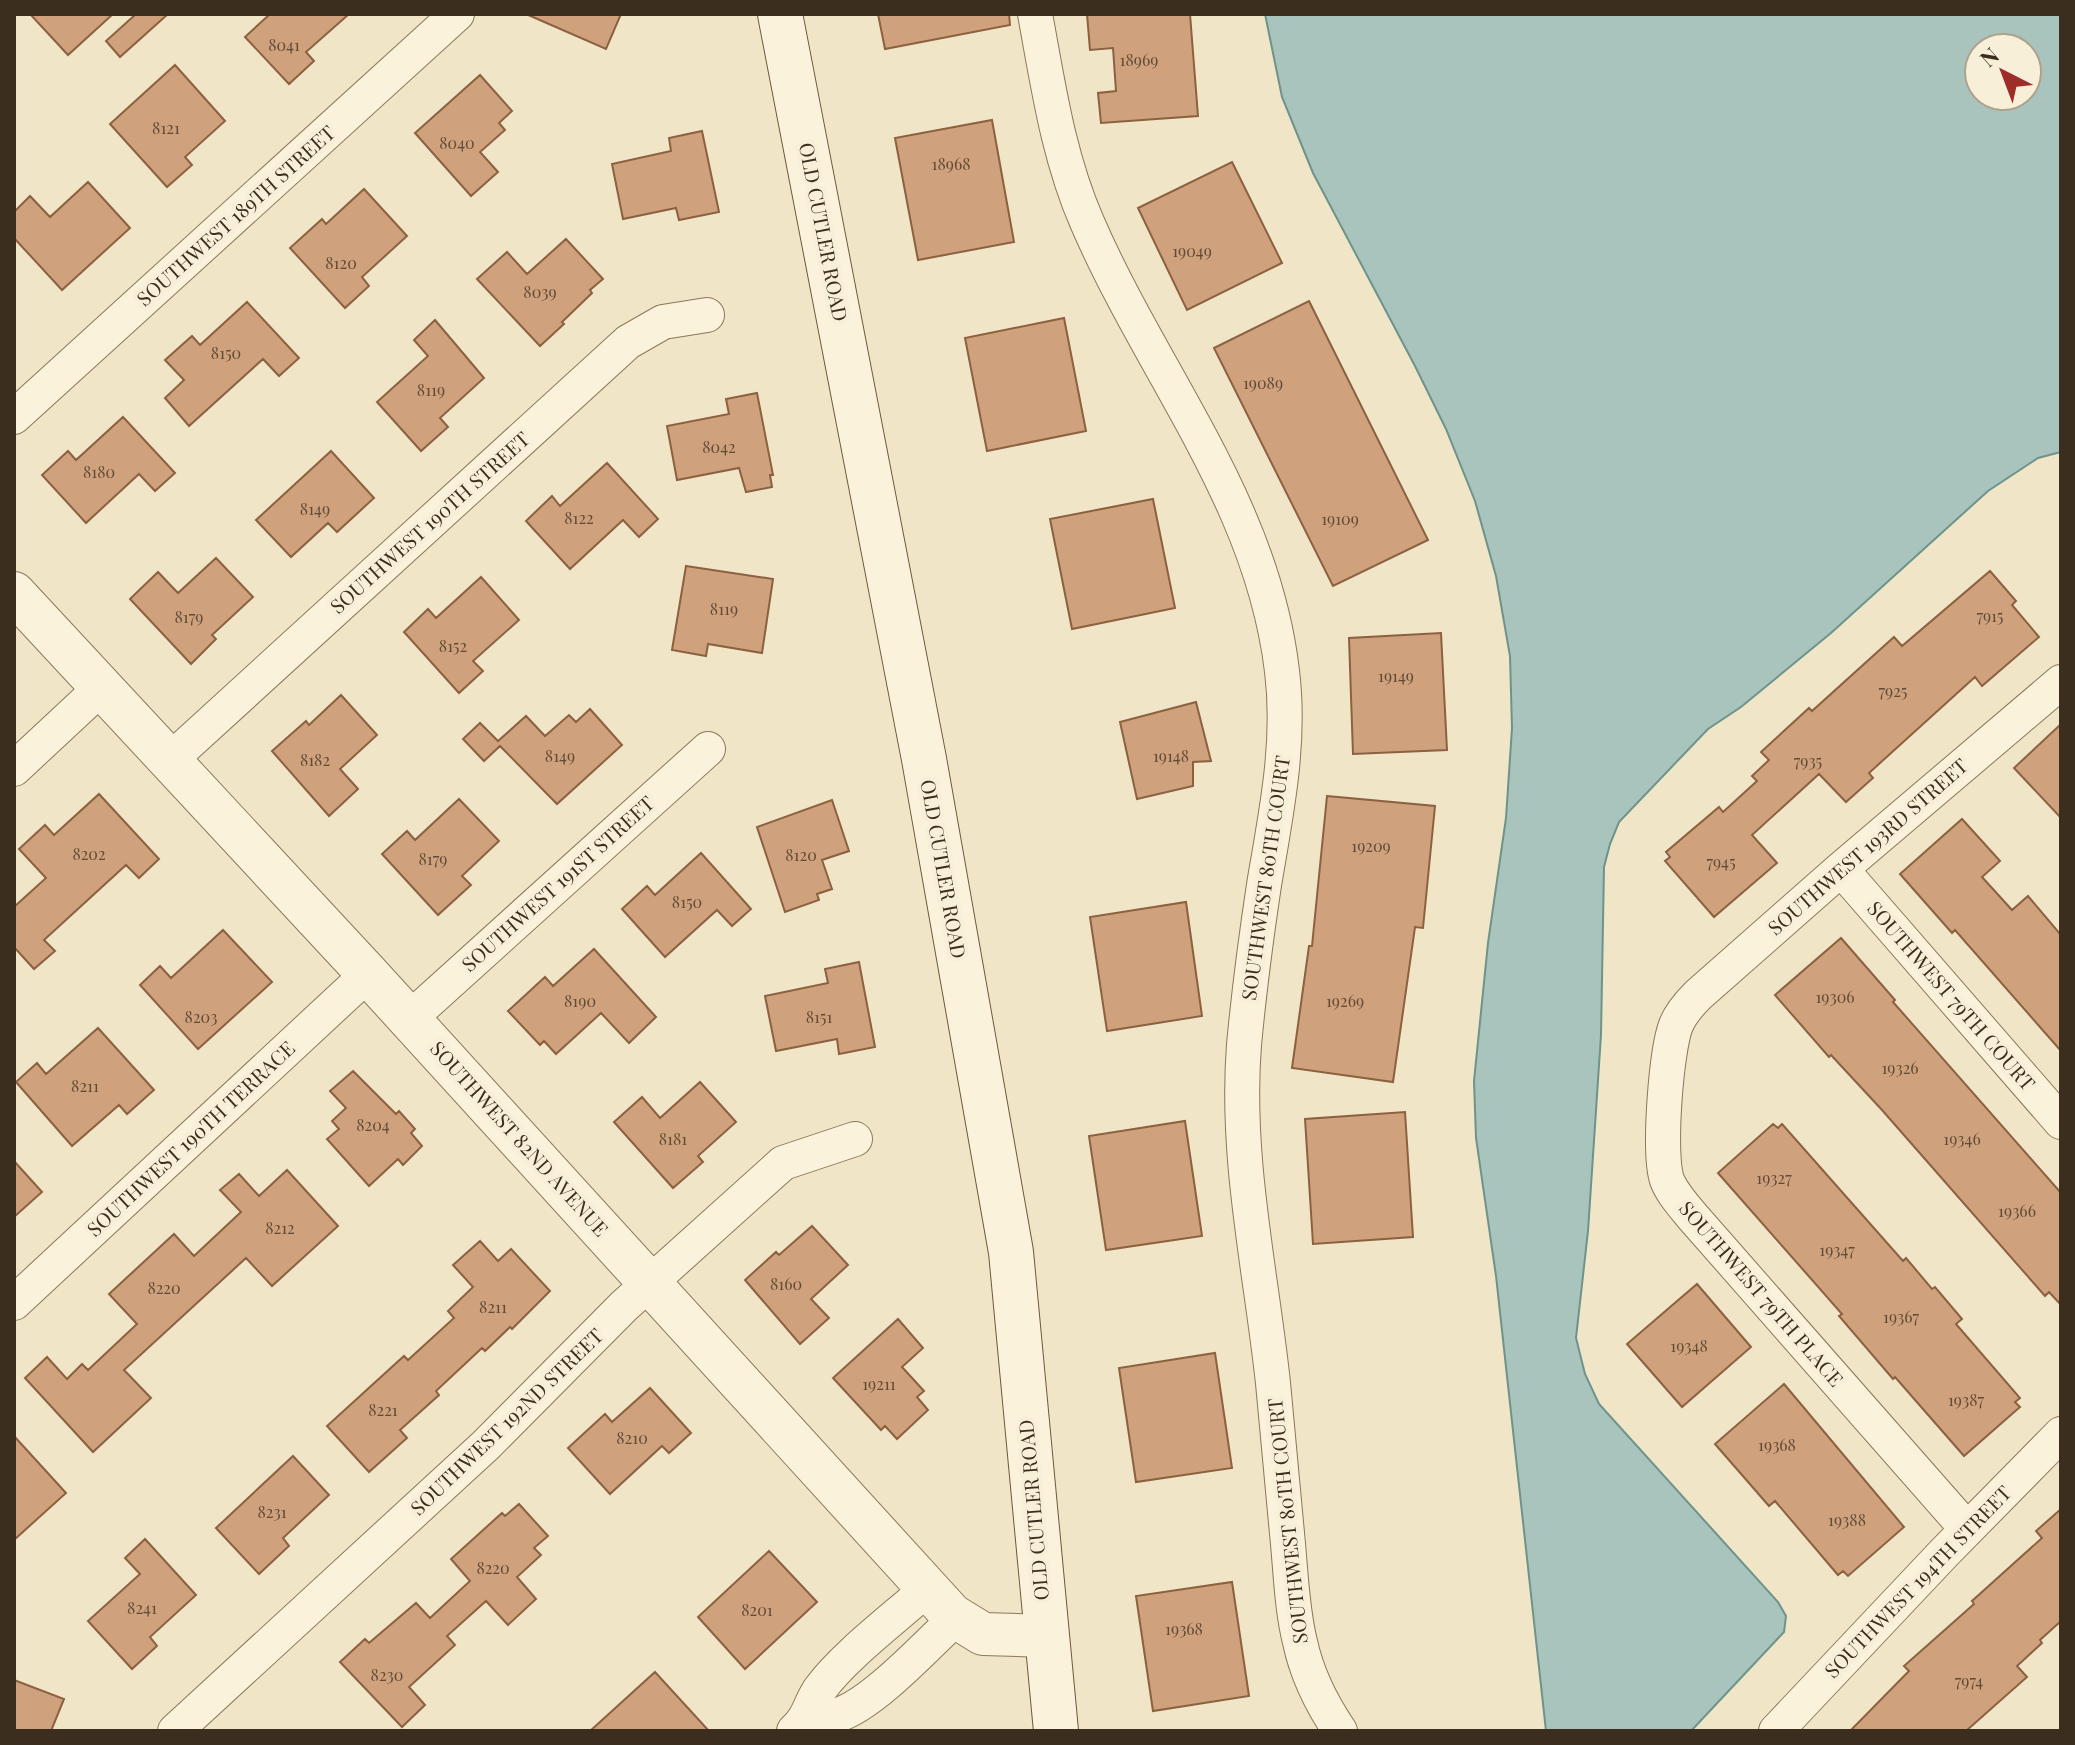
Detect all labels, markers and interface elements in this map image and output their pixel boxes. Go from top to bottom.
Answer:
north arrow [1963,32,2043,112]
house number: 8041 [268,34,300,55]
text: N [1973,40,2005,73]
house number: 18969 [1120,49,1158,70]
house number: 8121 [152,117,180,138]
street label: SOUTHWEST 189TH STREET [130,118,340,311]
house number: 8040 [439,132,475,153]
street label: OLD CUTLER ROAD [794,140,855,323]
house number: 18968 [932,153,970,174]
house number: 19049 [1172,240,1212,261]
house number: 8120 [325,252,357,273]
house number: 8039 [523,281,557,302]
house number: 8150 [211,342,241,363]
house number: 19089 [1243,372,1283,393]
house number: 8119 [417,379,445,400]
street label: SOUTHWEST 190TH STREET [323,425,535,619]
house number: 8042 [702,436,736,457]
house number: 8180 [83,461,115,482]
house number: 8149 [300,498,330,519]
house number: 8122 [564,507,594,528]
house number: 19109 [1321,508,1359,529]
house number: 8119 [710,598,738,619]
house number: 7915 [1976,605,2004,626]
house number: 8179 [175,606,203,627]
house number: 8152 [439,635,467,656]
house number: 19149 [1378,665,1414,686]
house number: 7925 [1879,680,1907,701]
house number: 8149 [545,745,575,766]
house number: 19148 [1153,745,1189,766]
house number: 8182 [300,749,330,770]
house number: 7935 [1794,750,1822,771]
street label: SOUTHWEST 193RD STREET [1761,751,1973,940]
street label: SOUTHWEST 80TH COURT [1234,754,1295,1002]
street label: OLD CUTLER ROAD [915,777,974,960]
street label: SOUTHWEST 191ST STREET [455,789,659,977]
house number: 19209 [1351,835,1391,856]
house number: 8202 [72,843,106,864]
house number: 8120 [785,844,817,865]
house number: 8179 [419,848,447,869]
house number: 7945 [1706,851,1736,872]
house number: 8150 [672,891,702,912]
street label: SOUTHWEST 79TH COURT [1862,895,2042,1096]
house number: 19306 [1815,986,1855,1007]
house number: 8190 [564,990,596,1011]
house number: 19269 [1326,990,1364,1011]
house number: 8203 [185,1006,217,1027]
house number: 8151 [806,1006,832,1027]
street label: SOUTHWEST 190TH TERRACE [80,1034,300,1242]
street label: SOUTHWEST 82ND AVENUE [425,1035,615,1241]
house number: 19326 [1881,1057,1919,1078]
house number: 8211 [71,1075,99,1096]
house number: 8204 [356,1114,390,1135]
house number: 8181 [659,1128,687,1149]
house number: 19346 [1943,1128,1981,1149]
house number: 19327 [1756,1167,1792,1188]
street label: SOUTHWEST 79TH PLACE [1674,1195,1850,1391]
house number: 19366 [1998,1200,2036,1221]
house number: 8212 [265,1217,295,1238]
house number: 19347 [1819,1239,1855,1260]
house number: 8160 [770,1273,802,1294]
house number: 8220 [147,1277,181,1298]
house number: 8211 [479,1296,507,1317]
house number: 19367 [1883,1306,1920,1327]
street label: SOUTHWEST 192ND STREET [404,1321,608,1520]
house number: 19348 [1670,1335,1708,1356]
house number: 19211 [862,1373,896,1394]
house number: 19387 [1948,1389,1985,1410]
street label: SOUTHWEST 80TH COURT [1260,1397,1313,1645]
house number: 8221 [368,1399,398,1420]
street label: OLD CUTLER ROAD [1011,1419,1054,1602]
house number: 8210 [616,1427,648,1448]
house number: 19368 [1758,1434,1796,1455]
street label: SOUTHWEST 194TH STREET [1818,1479,2016,1683]
house number: 8231 [257,1501,287,1522]
house number: 19388 [1828,1509,1866,1530]
house number: 8220 [476,1557,510,1578]
house number: 8241 [127,1597,157,1618]
house number: 8201 [741,1599,773,1620]
house number: 19368 [1165,1618,1203,1639]
house number: 8230 [371,1664,403,1685]
house number: 7974 [1955,1670,1983,1691]

